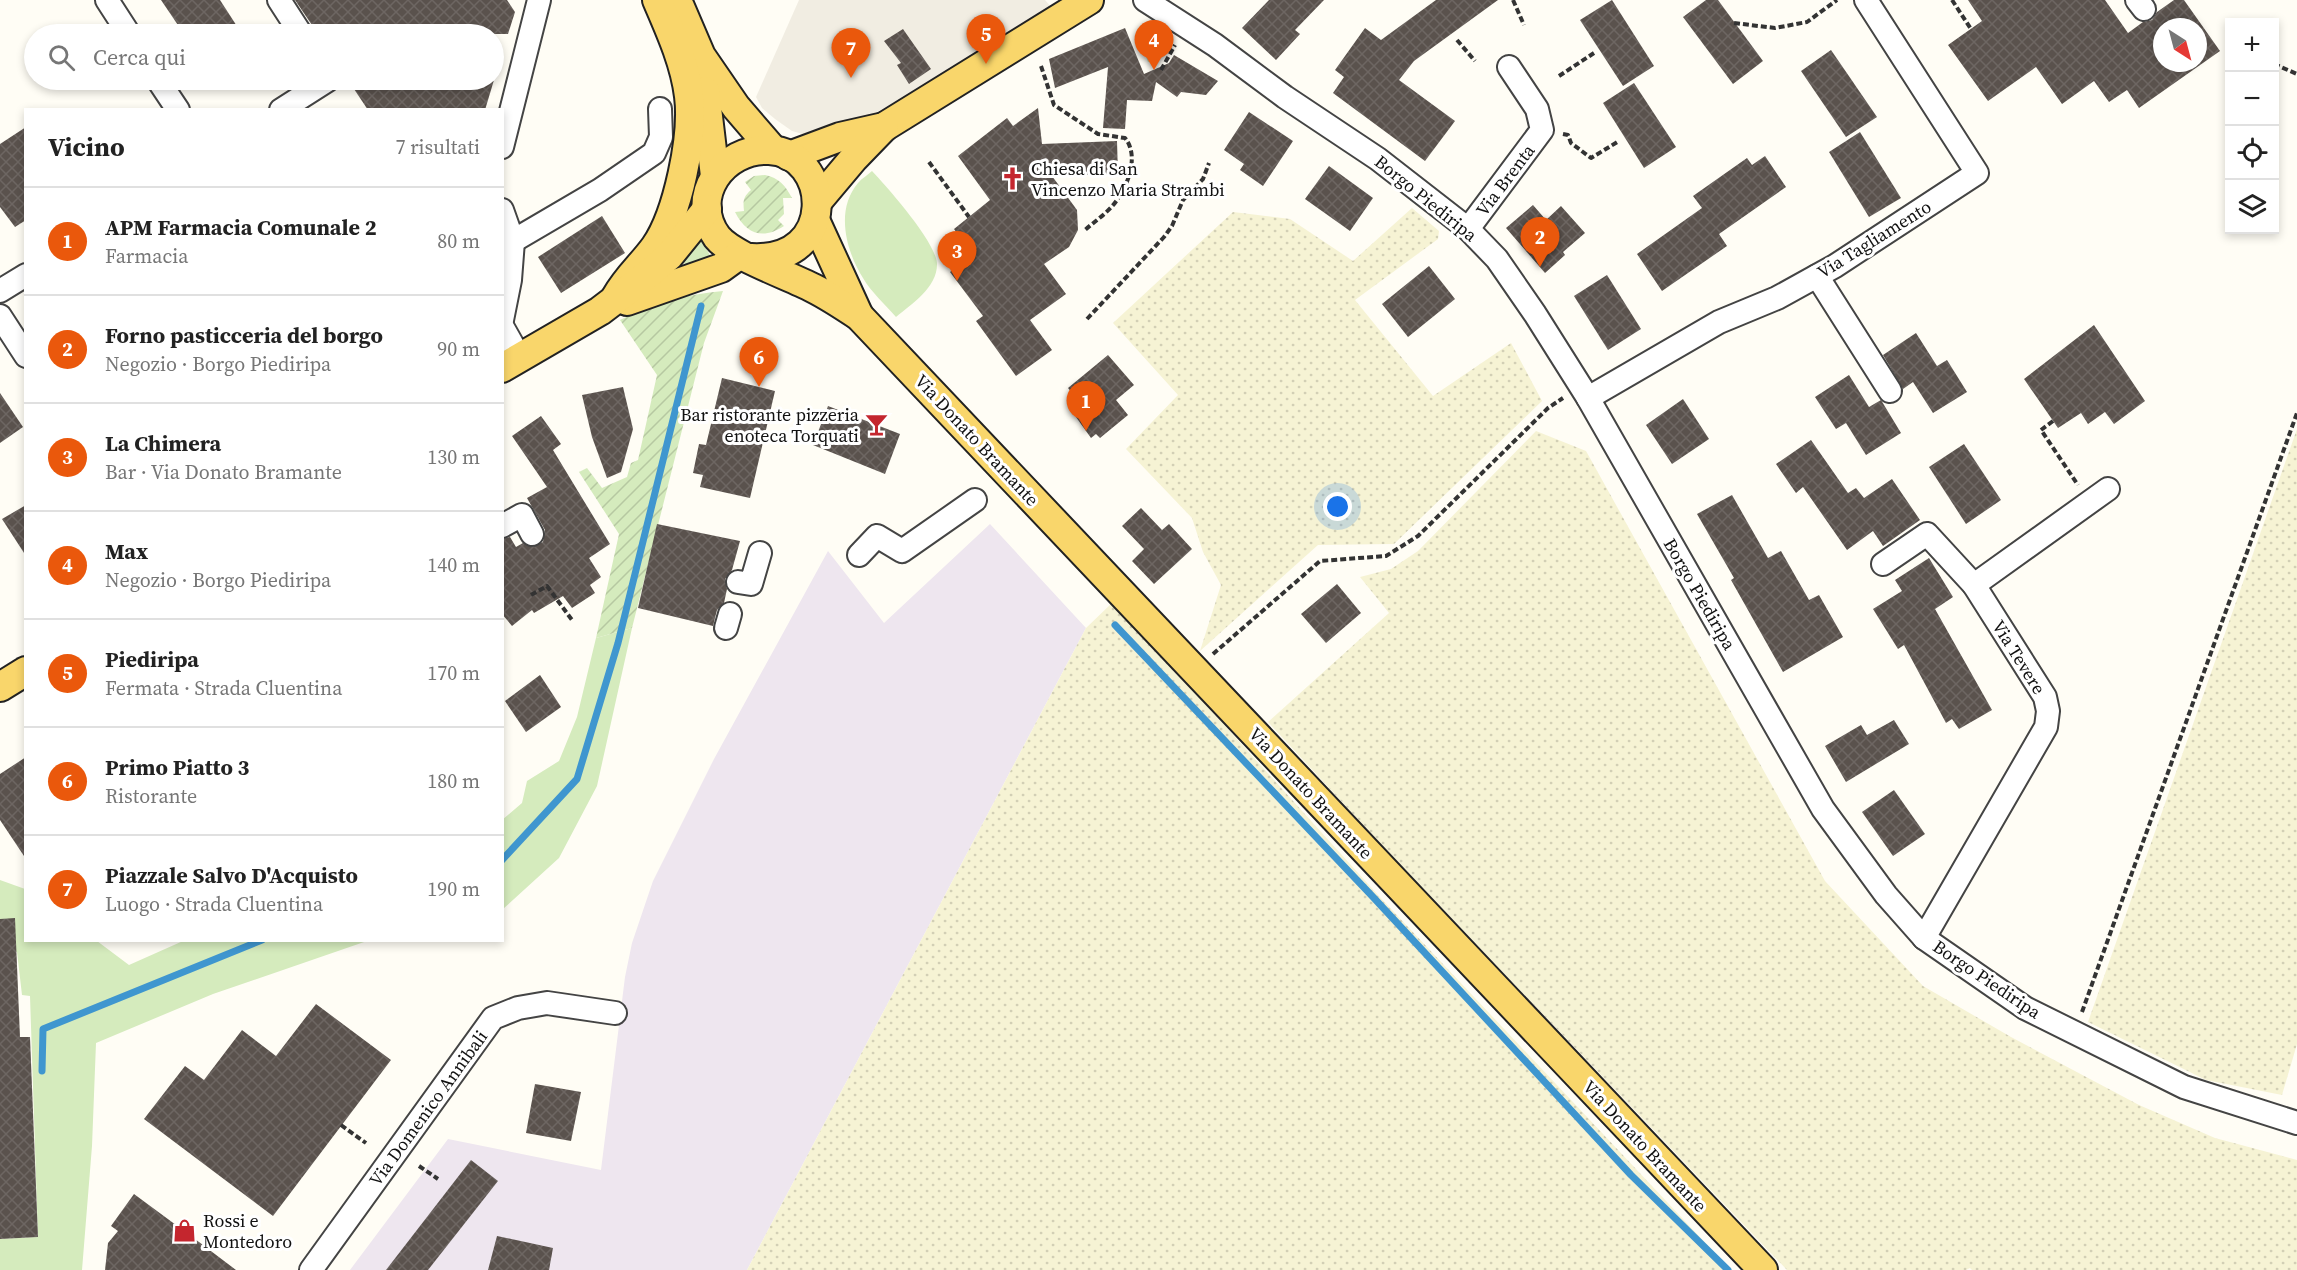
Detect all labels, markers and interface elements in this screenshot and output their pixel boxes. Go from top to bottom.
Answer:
pin: 5 [966,14,1006,64]
north arrow [2153,18,2207,72]
map controls [2225,18,2279,234]
button: + [2225,18,2279,72]
pin: 4 [1134,20,1174,70]
search box [24,24,504,90]
pin: 7 [832,28,870,78]
icon: search [45,41,78,74]
text: Cerca qui [93,42,186,72]
button: − [2225,72,2279,126]
button: locate [2225,126,2279,180]
text: Vicino [48,129,125,165]
text: 7 risultati [395,133,480,161]
street label: Via Brenta [1470,138,1541,221]
street label: Borgo Piediripa [1369,149,1483,248]
place label: Chiesa di San Vincenzo Maria Strambi [1031,156,1225,202]
church icon: Chiesa di San Vincenzo Maria Strambi [1000,165,1026,191]
button: layers [2225,180,2279,234]
street label: Via Tagliamento [1812,194,1936,284]
text: APM Farmacia Comunale 2 [105,212,377,242]
pin: 2 [1520,218,1560,267]
text: 1 [62,227,73,255]
text: 80 m [437,227,480,255]
pin: 3 [938,232,976,281]
text: Farmacia [105,242,188,270]
text: Forno pasticceria del borgo [105,320,383,350]
text: 2 [62,335,73,363]
text: 90 m [437,335,480,363]
pin: 6 [740,338,778,387]
text: Negozio · Borgo Piediripa [105,350,331,378]
street label: Via Donato Bramante [909,369,1045,511]
pin: 1 [1066,382,1106,431]
place label: Bar ristorante pizzeria enoteca Torquati [680,402,860,448]
bar icon: Bar ristorante pizzeria enoteca Torquati [864,411,890,437]
text: La Chimera [105,428,221,458]
text: 3 [62,443,73,471]
text: 130 m [427,443,480,471]
text: Bar · Via Donato Bramante [105,458,342,486]
your location [1323,492,1352,521]
street label: Borgo Piediripa [1658,534,1743,655]
text: Max [105,536,148,566]
text: 4 [62,551,73,579]
text: 140 m [427,551,480,579]
text: Negozio · Borgo Piediripa [105,566,331,594]
street label: Via Tevere [1986,615,2052,699]
text: Piediripa [105,644,199,674]
text: 5 [62,659,73,687]
text: 170 m [427,659,480,687]
text: Fermata · Strada Cluentina [105,674,342,702]
street label: Via Donato Bramante [1243,722,1379,864]
text: Primo Piatto 3 [105,752,249,782]
text: 6 [62,767,73,795]
text: 180 m [427,767,480,795]
text: Ristorante [105,782,197,810]
text: Piazzale Salvo D'Acquisto [105,860,358,890]
text: 7 [62,875,73,903]
text: 190 m [427,875,480,903]
text: Luogo · Strada Cluentina [105,890,323,918]
street label: Borgo Piediripa [1928,934,2047,1025]
street label: Via Domenico Annibali [363,1025,493,1191]
street label: Via Donato Bramante [1577,1075,1713,1217]
place label: Rossi e Montedoro [203,1208,292,1254]
shop icon: Rossi e Montedoro [172,1217,198,1243]

